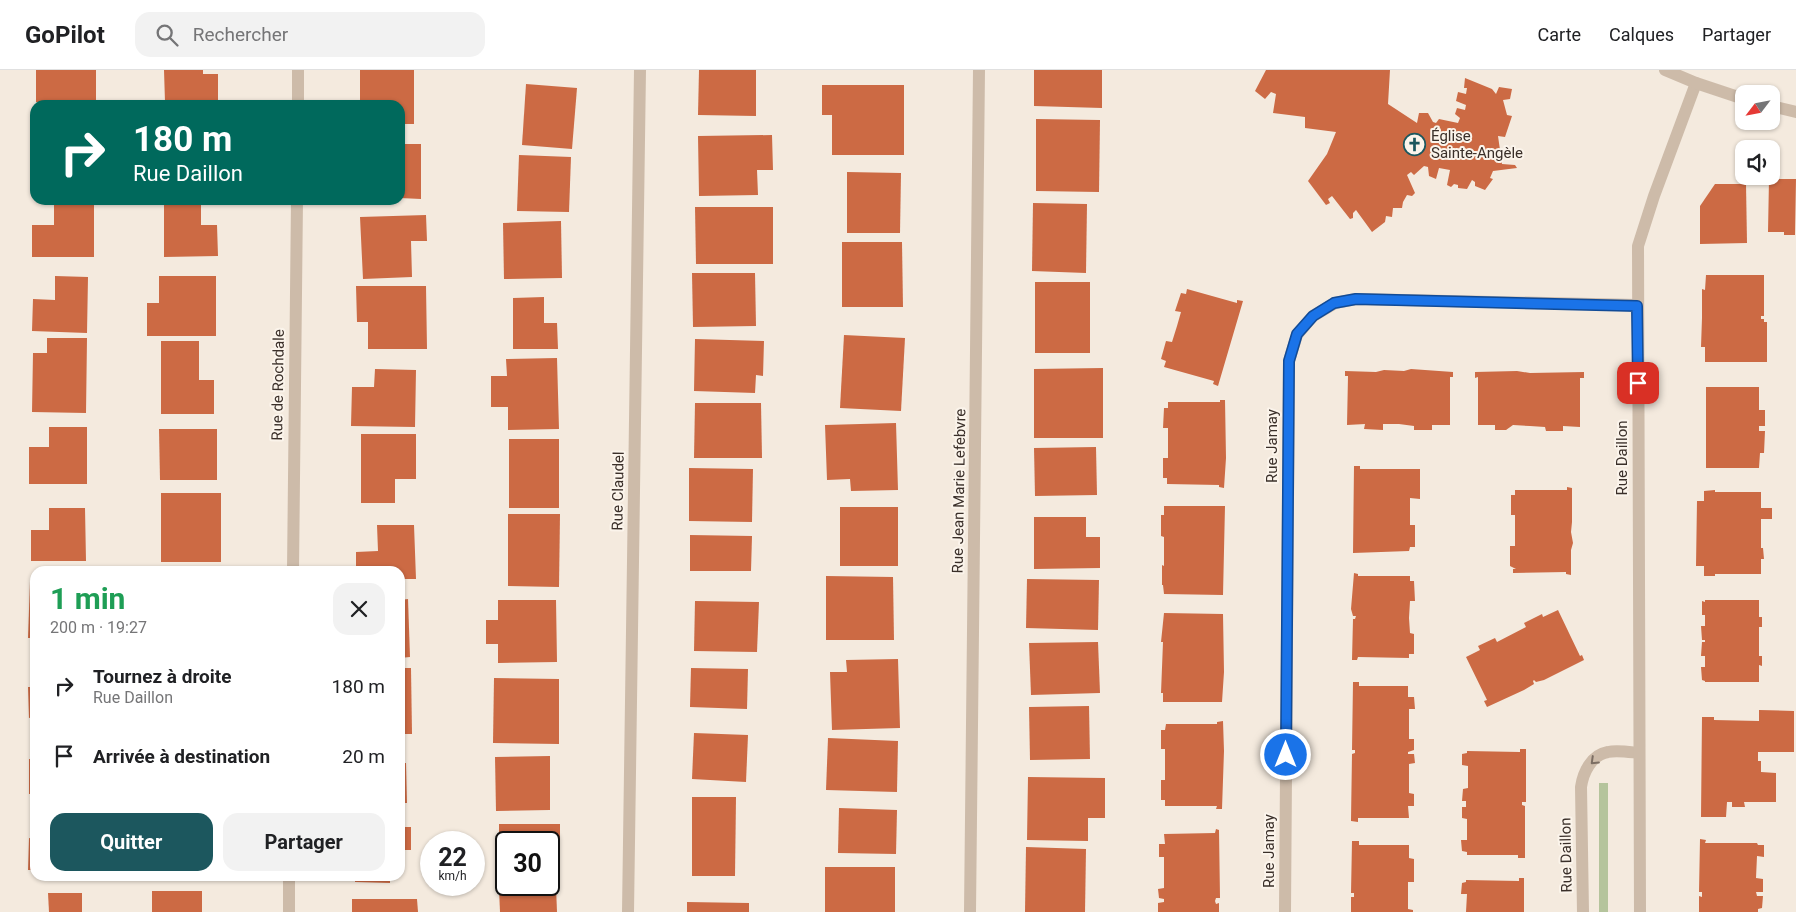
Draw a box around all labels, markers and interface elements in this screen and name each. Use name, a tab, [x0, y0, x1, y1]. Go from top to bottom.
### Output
search box	[135, 12, 485, 57]
text: GoPilot	[25, 21, 105, 49]
icon: search	[153, 21, 181, 49]
text: Rechercher	[193, 23, 288, 46]
text: Carte	[1538, 24, 1581, 45]
text: Calques	[1609, 24, 1674, 45]
text: Partager	[1702, 24, 1771, 45]
north arrow	[1735, 85, 1780, 130]
map controls	[1735, 85, 1780, 185]
text: 180 m	[133, 119, 232, 160]
icon: right	[50, 120, 115, 185]
place label: Église Sainte-Angèle	[1431, 127, 1523, 162]
church icon: Église Sainte-Angèle	[1403, 133, 1427, 157]
button: sound	[1735, 140, 1780, 185]
text: Rue Daillon	[133, 161, 243, 186]
street label: Rue de Rochdale	[268, 329, 288, 441]
pin	[1617, 362, 1659, 404]
icon: arrive	[1624, 369, 1652, 397]
street label: Rue Jean Marie Lefebvre	[949, 408, 969, 574]
street label: Rue Jamay	[1263, 409, 1281, 483]
street label: Rue Daillon	[1613, 421, 1631, 495]
street label: Rue Claudel	[608, 451, 628, 531]
text: 1 min	[50, 581, 125, 616]
button: close	[333, 583, 385, 635]
text: 200 m · 19:27	[50, 618, 147, 637]
text: Tournez à droite	[93, 665, 232, 688]
icon: right	[50, 672, 78, 700]
text: 180 m	[332, 675, 385, 698]
text: Rue Daillon	[93, 688, 173, 707]
position arrow	[1259, 728, 1311, 780]
icon: arrive	[50, 742, 78, 770]
text: Arrivée à destination	[93, 745, 270, 768]
text: 20 m	[342, 745, 385, 768]
one-way arrow	[1591, 755, 1600, 764]
button: Quitter	[50, 813, 213, 871]
button: Partager	[223, 813, 385, 871]
street label: Rue Jamay	[1260, 814, 1278, 888]
street label: Rue Daillon	[1556, 817, 1576, 893]
speed limit sign: 30	[495, 831, 560, 896]
text: 22	[438, 843, 467, 872]
text: km/h	[438, 869, 467, 883]

